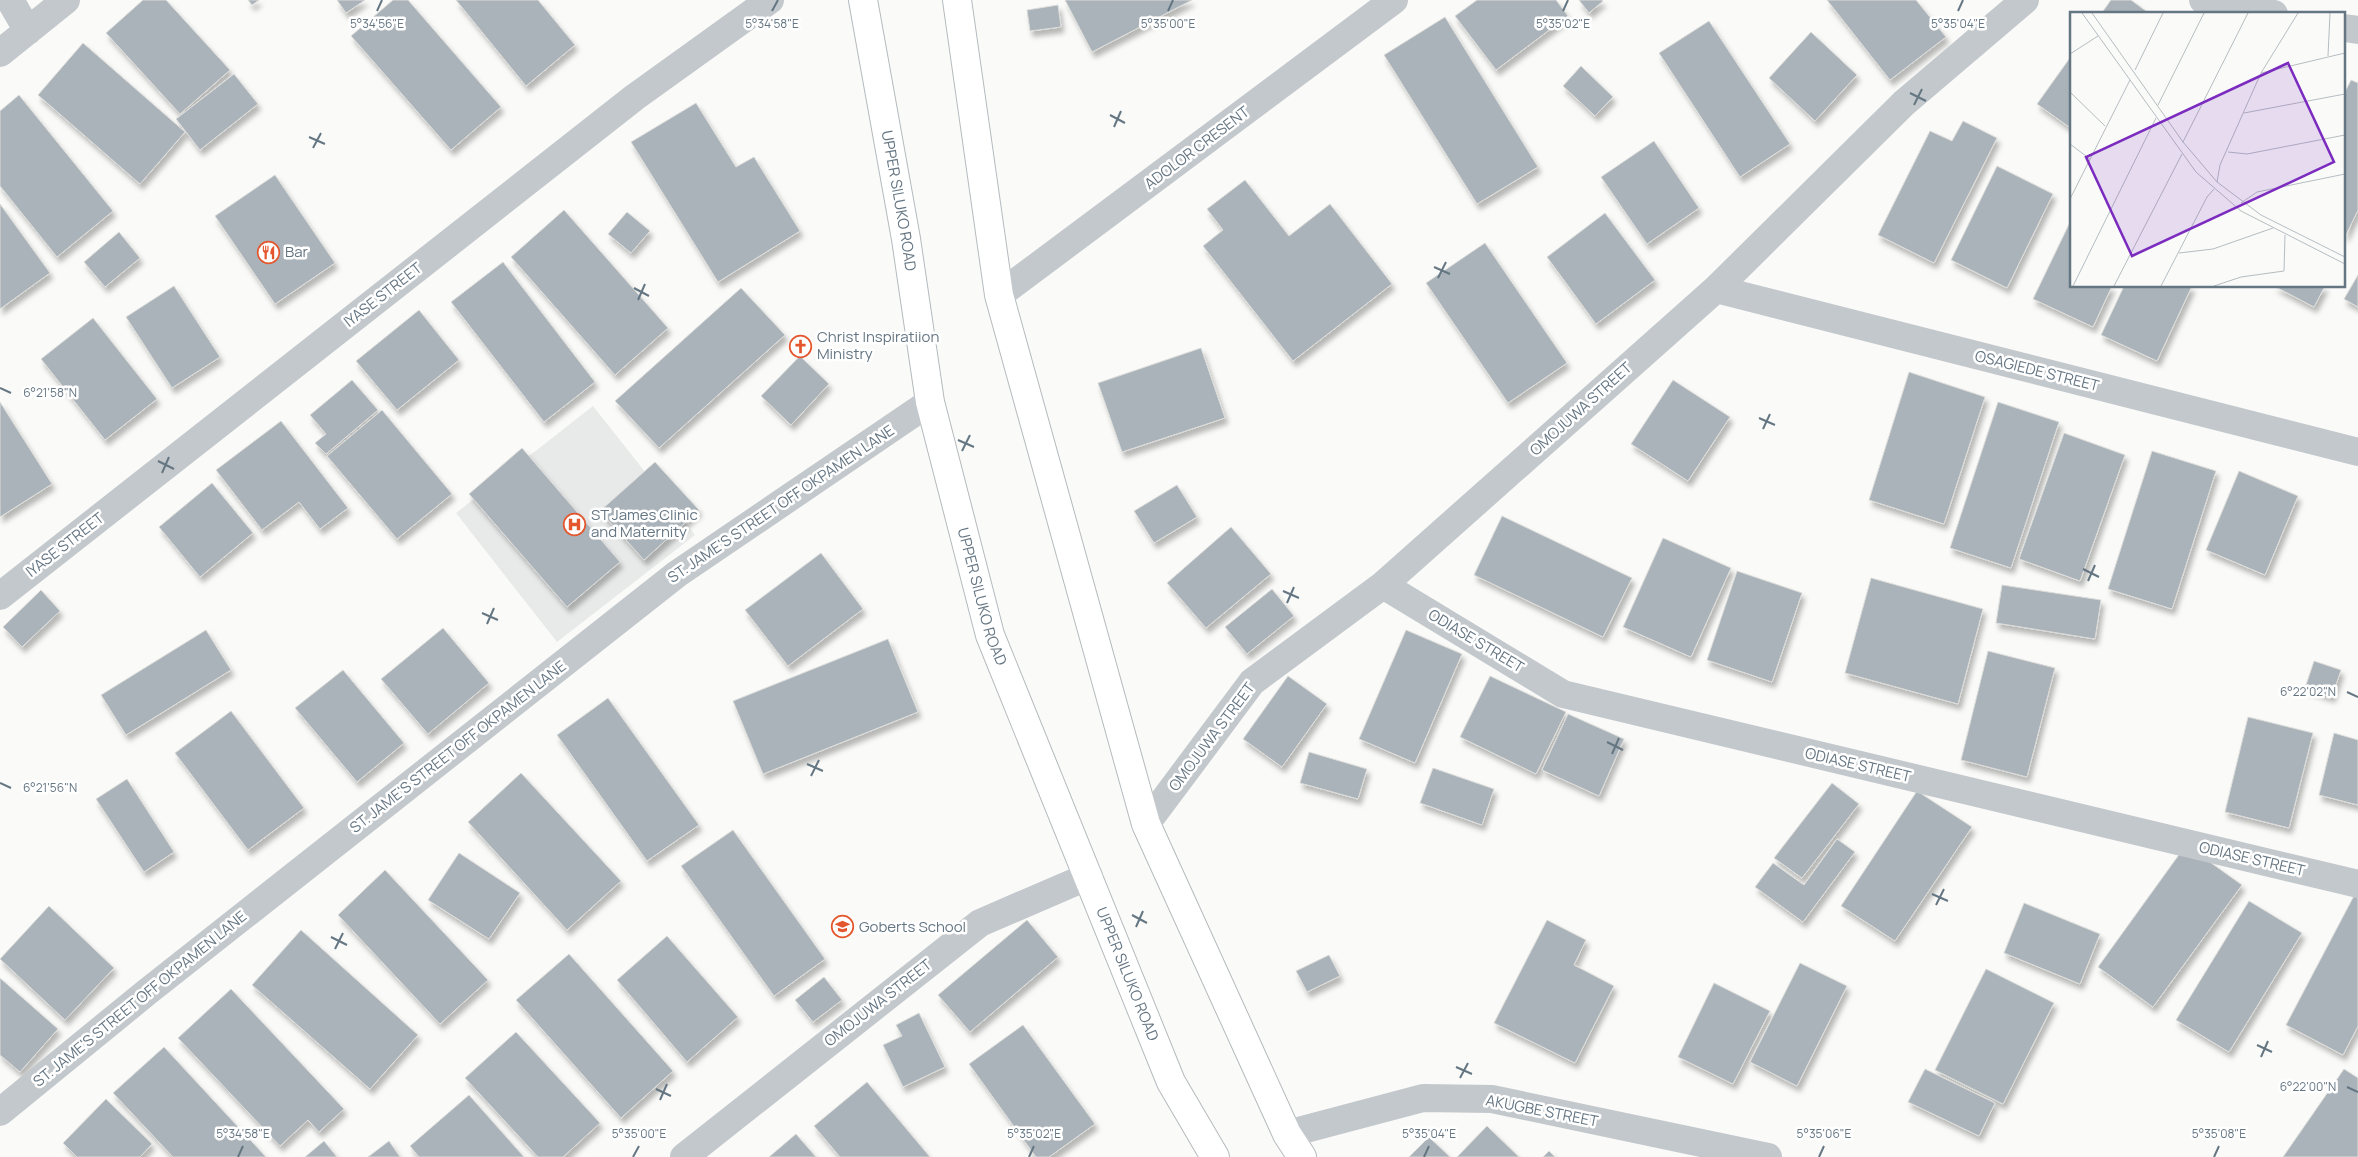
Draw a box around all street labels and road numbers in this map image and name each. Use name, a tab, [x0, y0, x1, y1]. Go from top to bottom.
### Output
street label: ADOLOR CRESENT	[1140, 101, 1254, 194]
street label: UPPER SILUKO ROAD	[877, 129, 922, 273]
street label: IYASE STREET	[339, 257, 426, 332]
street label: OSAGIEDE STREET	[1973, 345, 2101, 396]
street label: OMOJUWA STREET	[1525, 357, 1636, 460]
street label: ST. JAME'S STREET OFF OKPAMEN LANE	[663, 420, 898, 588]
street label: IYASE STREET	[21, 507, 108, 582]
street label: UPPER SILUKO ROAD	[953, 525, 1012, 668]
street label: ODIASE STREET	[1425, 604, 1528, 677]
street label: ST. JAME'S STREET OFF OKPAMEN LANE	[345, 655, 570, 838]
street label: OMOJUWA STREET	[1164, 678, 1259, 795]
street label: ODIASE STREET	[1803, 742, 1913, 787]
street label: ODIASE STREET	[2197, 836, 2307, 881]
street label: UPPER SILUKO ROAD	[1091, 904, 1164, 1044]
street label: ST. JAME'S STREET OFF OKPAMEN LANE	[28, 906, 251, 1091]
street label: OMOJUWA STREET	[820, 954, 936, 1051]
street label: AKUGBE STREET	[1484, 1089, 1600, 1132]

